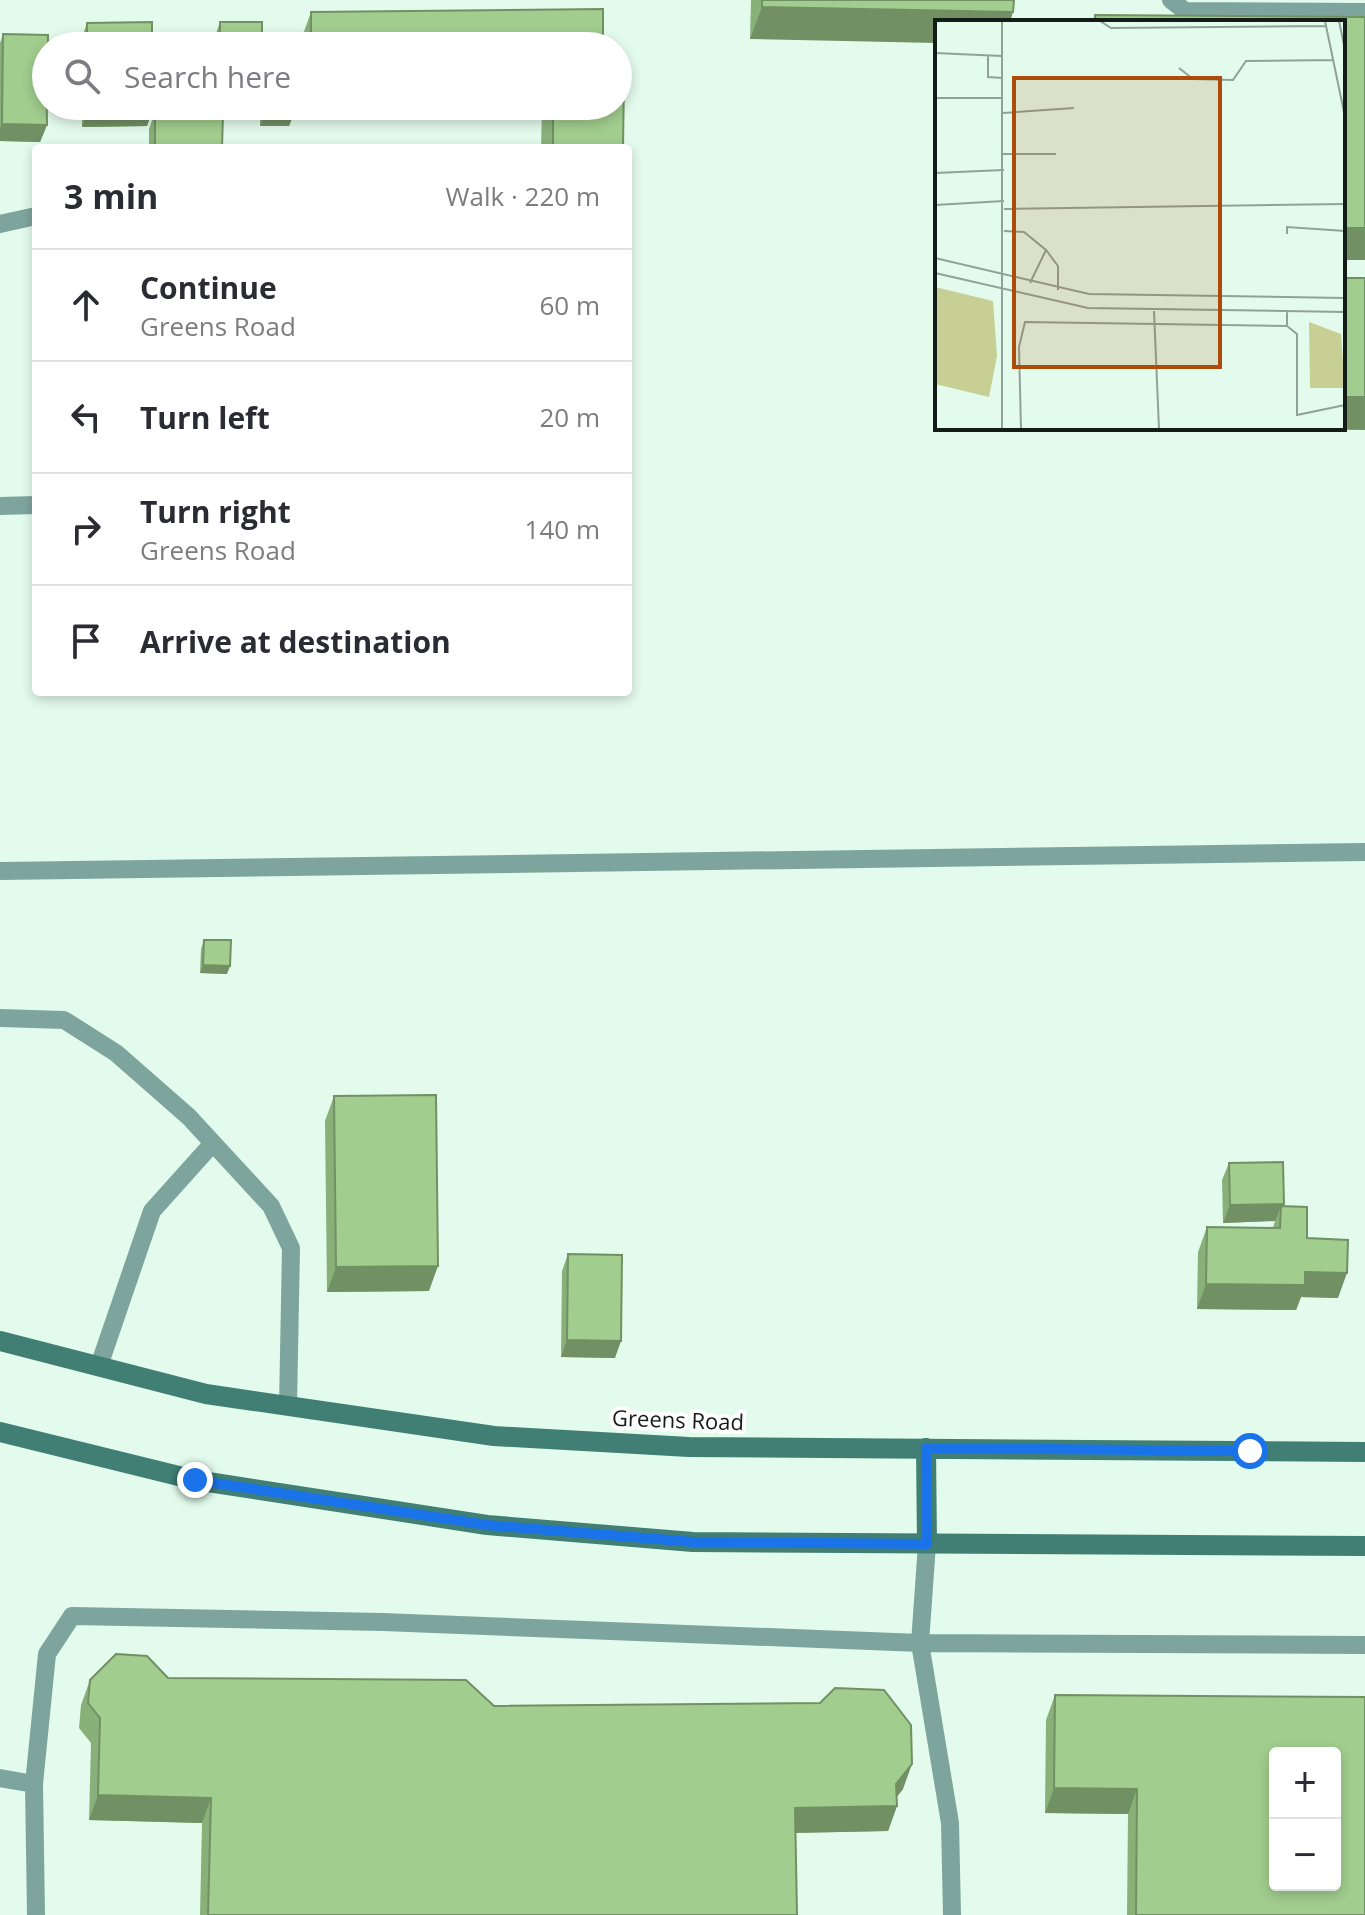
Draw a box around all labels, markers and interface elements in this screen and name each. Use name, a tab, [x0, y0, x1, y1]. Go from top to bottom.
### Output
inset map	[935, 20, 1345, 430]
search box	[32, 32, 632, 120]
icon: search	[60, 54, 104, 98]
text: Search here	[124, 56, 291, 97]
text: 3 min	[64, 173, 158, 219]
text: Walk · 220 m	[446, 178, 600, 214]
text: Continue	[140, 267, 277, 308]
icon: ahead	[64, 283, 108, 327]
text: 60 m	[539, 287, 600, 323]
text: Greens Road	[140, 308, 296, 344]
icon: left	[64, 395, 108, 439]
text: Turn left	[140, 397, 270, 438]
text: 20 m	[539, 399, 600, 435]
text: Turn right	[140, 491, 291, 532]
icon: right	[64, 507, 108, 551]
text: 140 m	[525, 511, 600, 547]
text: Greens Road	[140, 532, 296, 568]
icon: arrive	[64, 619, 108, 663]
text: Arrive at destination	[140, 621, 451, 662]
street label: Greens Road	[612, 1402, 744, 1436]
route start	[1232, 1433, 1268, 1469]
route end	[177, 1462, 213, 1498]
map controls	[1269, 1747, 1341, 1891]
button: +	[1269, 1747, 1341, 1819]
button: −	[1269, 1819, 1341, 1891]

